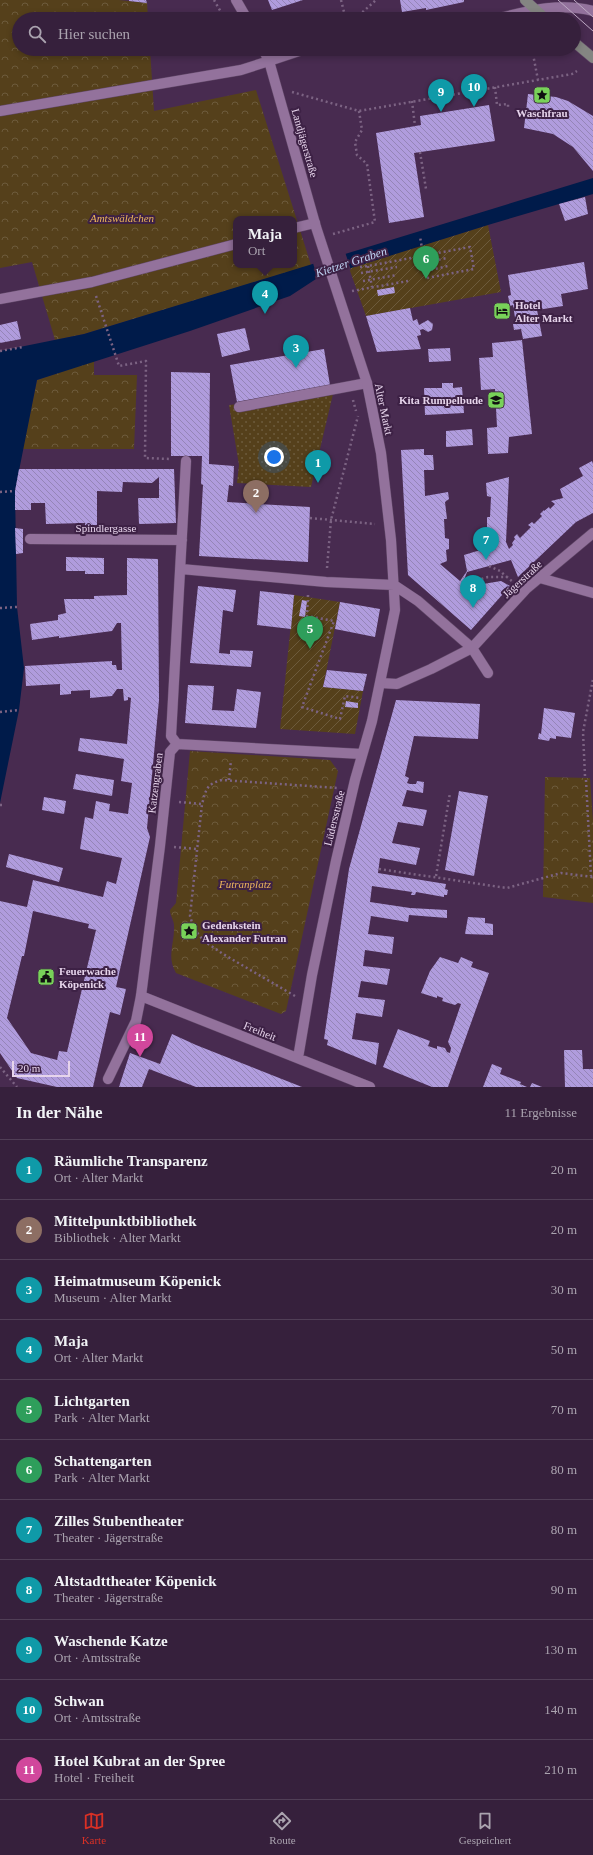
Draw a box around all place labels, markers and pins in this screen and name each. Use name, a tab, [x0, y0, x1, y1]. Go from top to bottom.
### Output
pin: 10	[461, 74, 487, 107]
pin: 9	[428, 79, 454, 112]
place icon: Waschfrau	[532, 85, 552, 105]
place label: Waschfrau	[516, 107, 568, 119]
pin: 6	[413, 246, 439, 279]
pin: 4	[252, 281, 278, 314]
place label: Hotel Alter Markt	[515, 299, 573, 324]
hotel icon: Hotel Alter Markt	[492, 301, 512, 321]
pin: 3	[283, 335, 309, 368]
school or university icon: Kita Rumpelbude	[486, 390, 506, 410]
place label: Kita Rumpelbude	[399, 394, 483, 406]
pin: 1	[305, 450, 331, 483]
pin: 2	[243, 480, 269, 513]
pin: 7	[473, 527, 499, 560]
pin: 8	[460, 575, 486, 608]
pin: 5	[297, 616, 323, 649]
place label: Gedenkstein Alexander Futran	[202, 919, 286, 944]
place icon: Gedenkstein Alexander Futran	[179, 921, 199, 941]
place label: Feuerwache Köpenick	[59, 965, 116, 990]
public building icon: Feuerwache Köpenick	[36, 967, 56, 987]
pin: 11	[127, 1024, 153, 1057]

